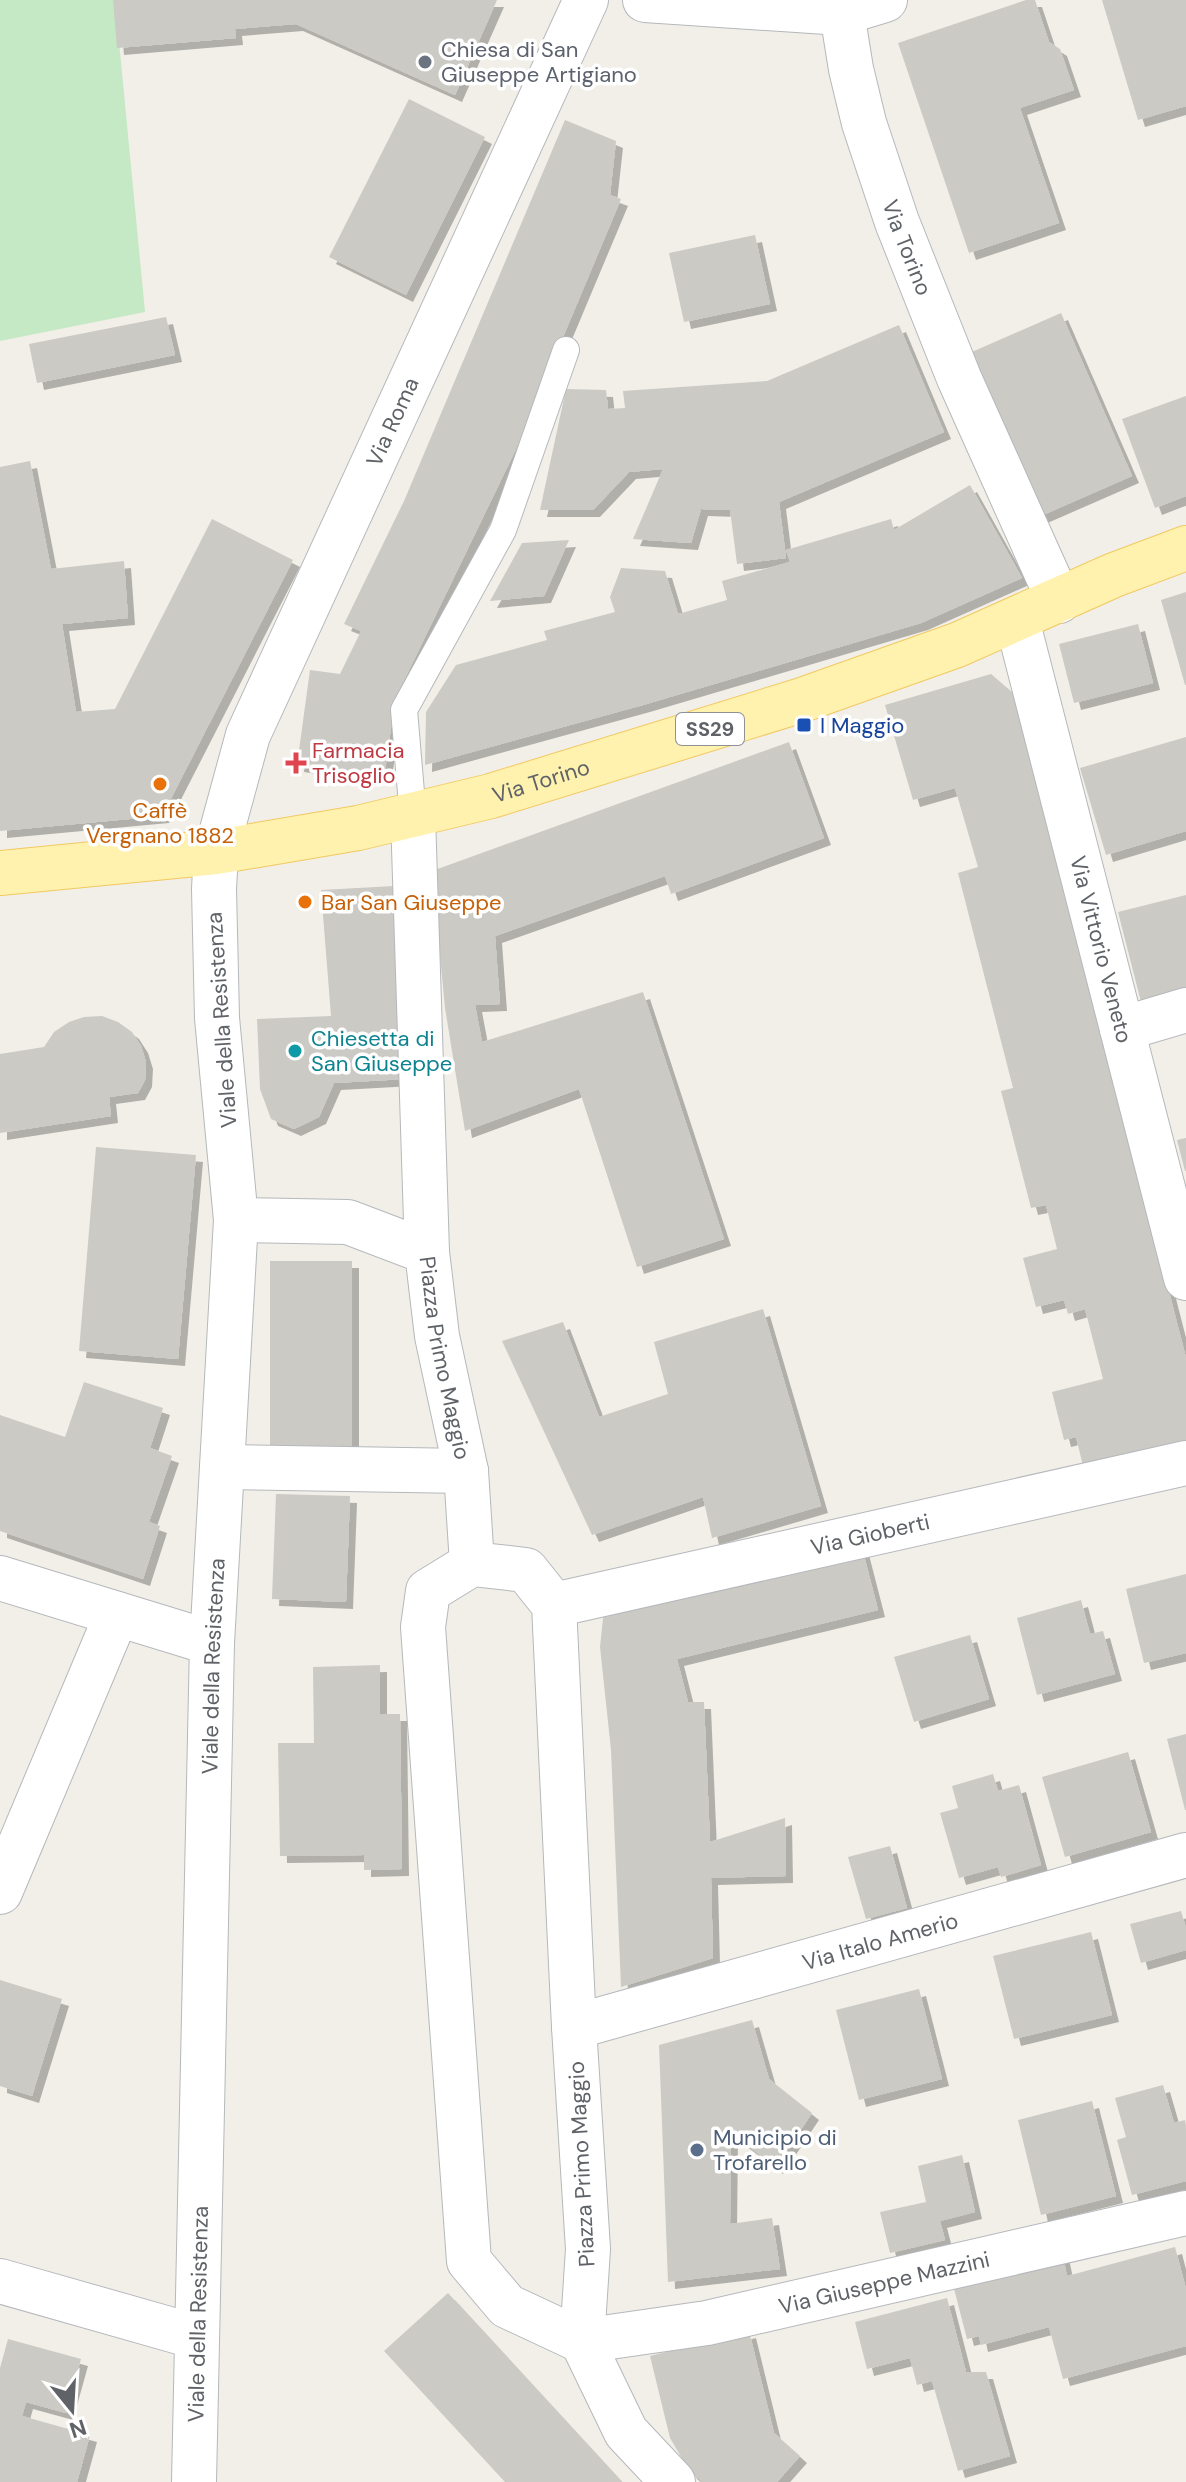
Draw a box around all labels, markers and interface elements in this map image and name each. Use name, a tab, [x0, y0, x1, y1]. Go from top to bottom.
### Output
place label: Chiesa di San Giuseppe Artigiano	[441, 35, 637, 89]
marker: Chiesa di San Giuseppe Artigiano	[416, 53, 434, 71]
street label: Via Torino	[876, 196, 939, 300]
street label: Via Roma	[360, 373, 426, 471]
place label: I Maggio	[820, 711, 904, 740]
road number: SS29	[676, 713, 744, 745]
marker: I Maggio	[795, 716, 813, 734]
place label: Farmacia Trisoglio	[312, 736, 405, 790]
street label: Via Torino	[489, 752, 593, 810]
marker: Farmacia Trisoglio	[287, 754, 305, 772]
marker: Caffè Vergnano 1882	[151, 775, 169, 793]
place label: Caffè Vergnano 1882	[86, 796, 234, 850]
street label: Via Vittorio Veneto	[1063, 853, 1139, 1046]
place label: Bar San Giuseppe	[321, 888, 502, 917]
marker: Bar San Giuseppe	[296, 893, 314, 911]
street label: Viale della Resistenza	[199, 911, 244, 1129]
place label: Chiesetta di San Giuseppe	[311, 1024, 452, 1078]
marker: Chiesetta di San Giuseppe	[286, 1042, 304, 1060]
street label: Piazza Primo Maggio	[413, 1255, 477, 1462]
street label: Via Gioberti	[808, 1507, 933, 1562]
street label: Viale della Resistenza	[195, 1557, 232, 1775]
street label: Via Italo Amerio	[799, 1906, 961, 1977]
street label: Piazza Primo Maggio	[562, 2060, 601, 2268]
place label: Municipio di Trofarello	[713, 2123, 837, 2177]
marker: Municipio di Trofarello	[688, 2141, 706, 2159]
street label: Viale della Resistenza	[181, 2206, 215, 2423]
street label: Via Giuseppe Mazzini	[776, 2245, 993, 2321]
north arrow	[32, 2370, 112, 2450]
text: N	[66, 2412, 90, 2445]

